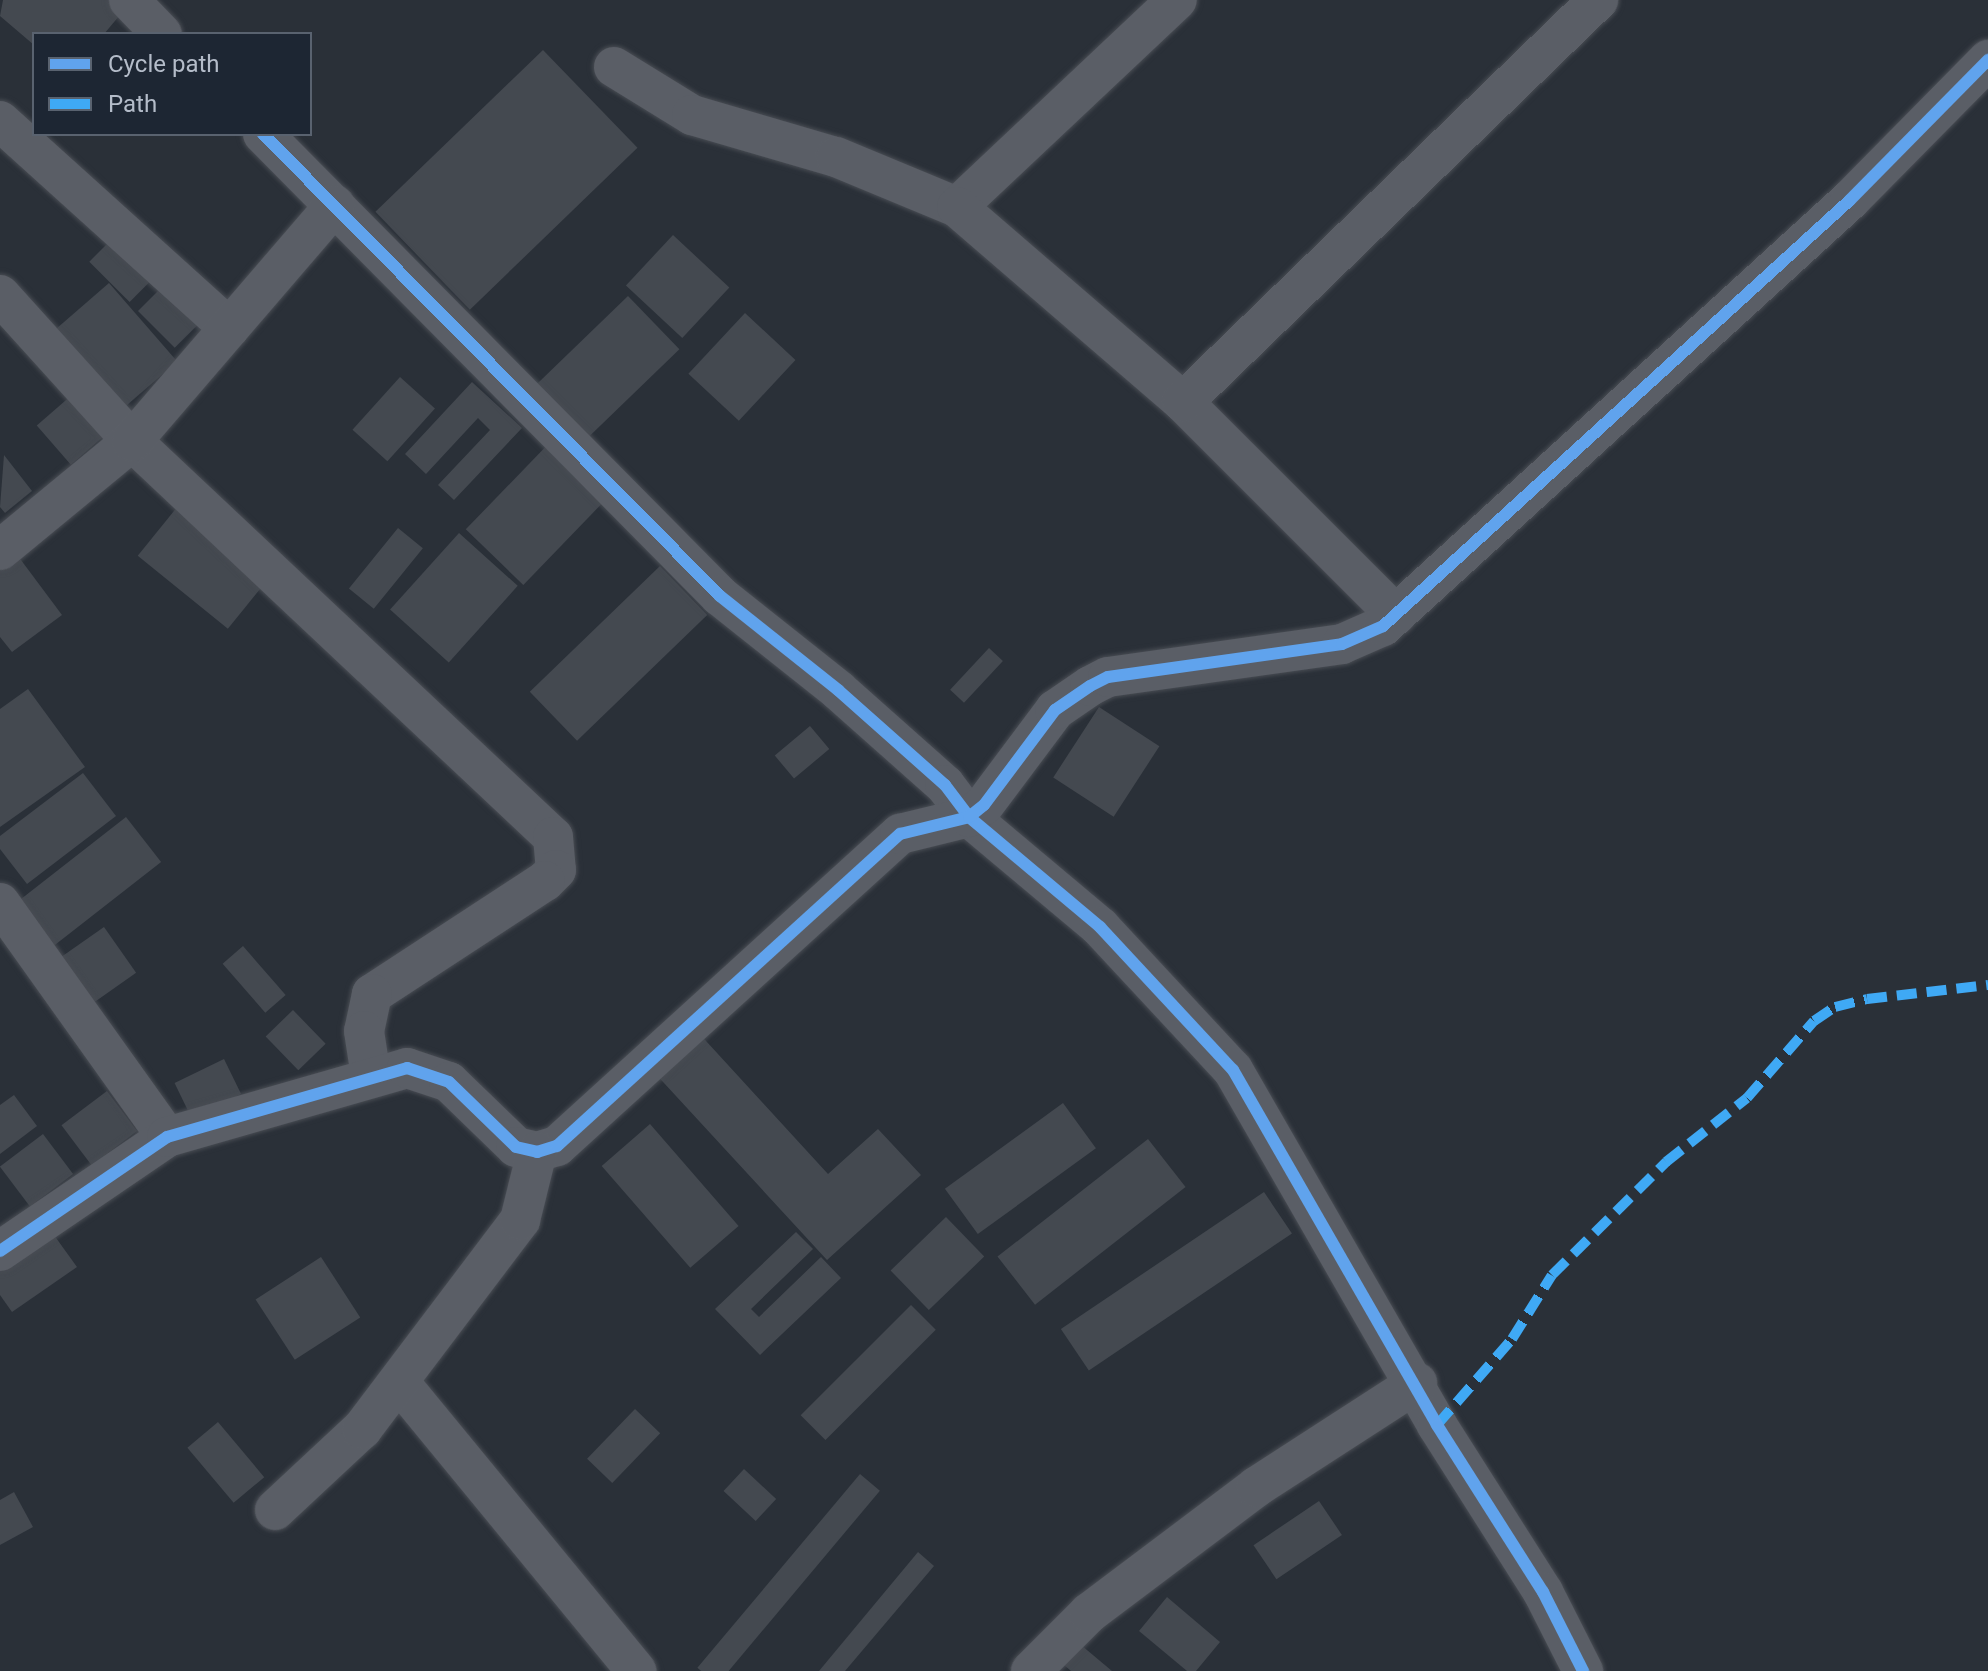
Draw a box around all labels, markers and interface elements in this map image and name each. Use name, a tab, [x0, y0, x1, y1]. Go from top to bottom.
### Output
legend	[32, 32, 312, 136]
text: Cycle path	[108, 50, 220, 78]
text: Path	[108, 90, 157, 118]

